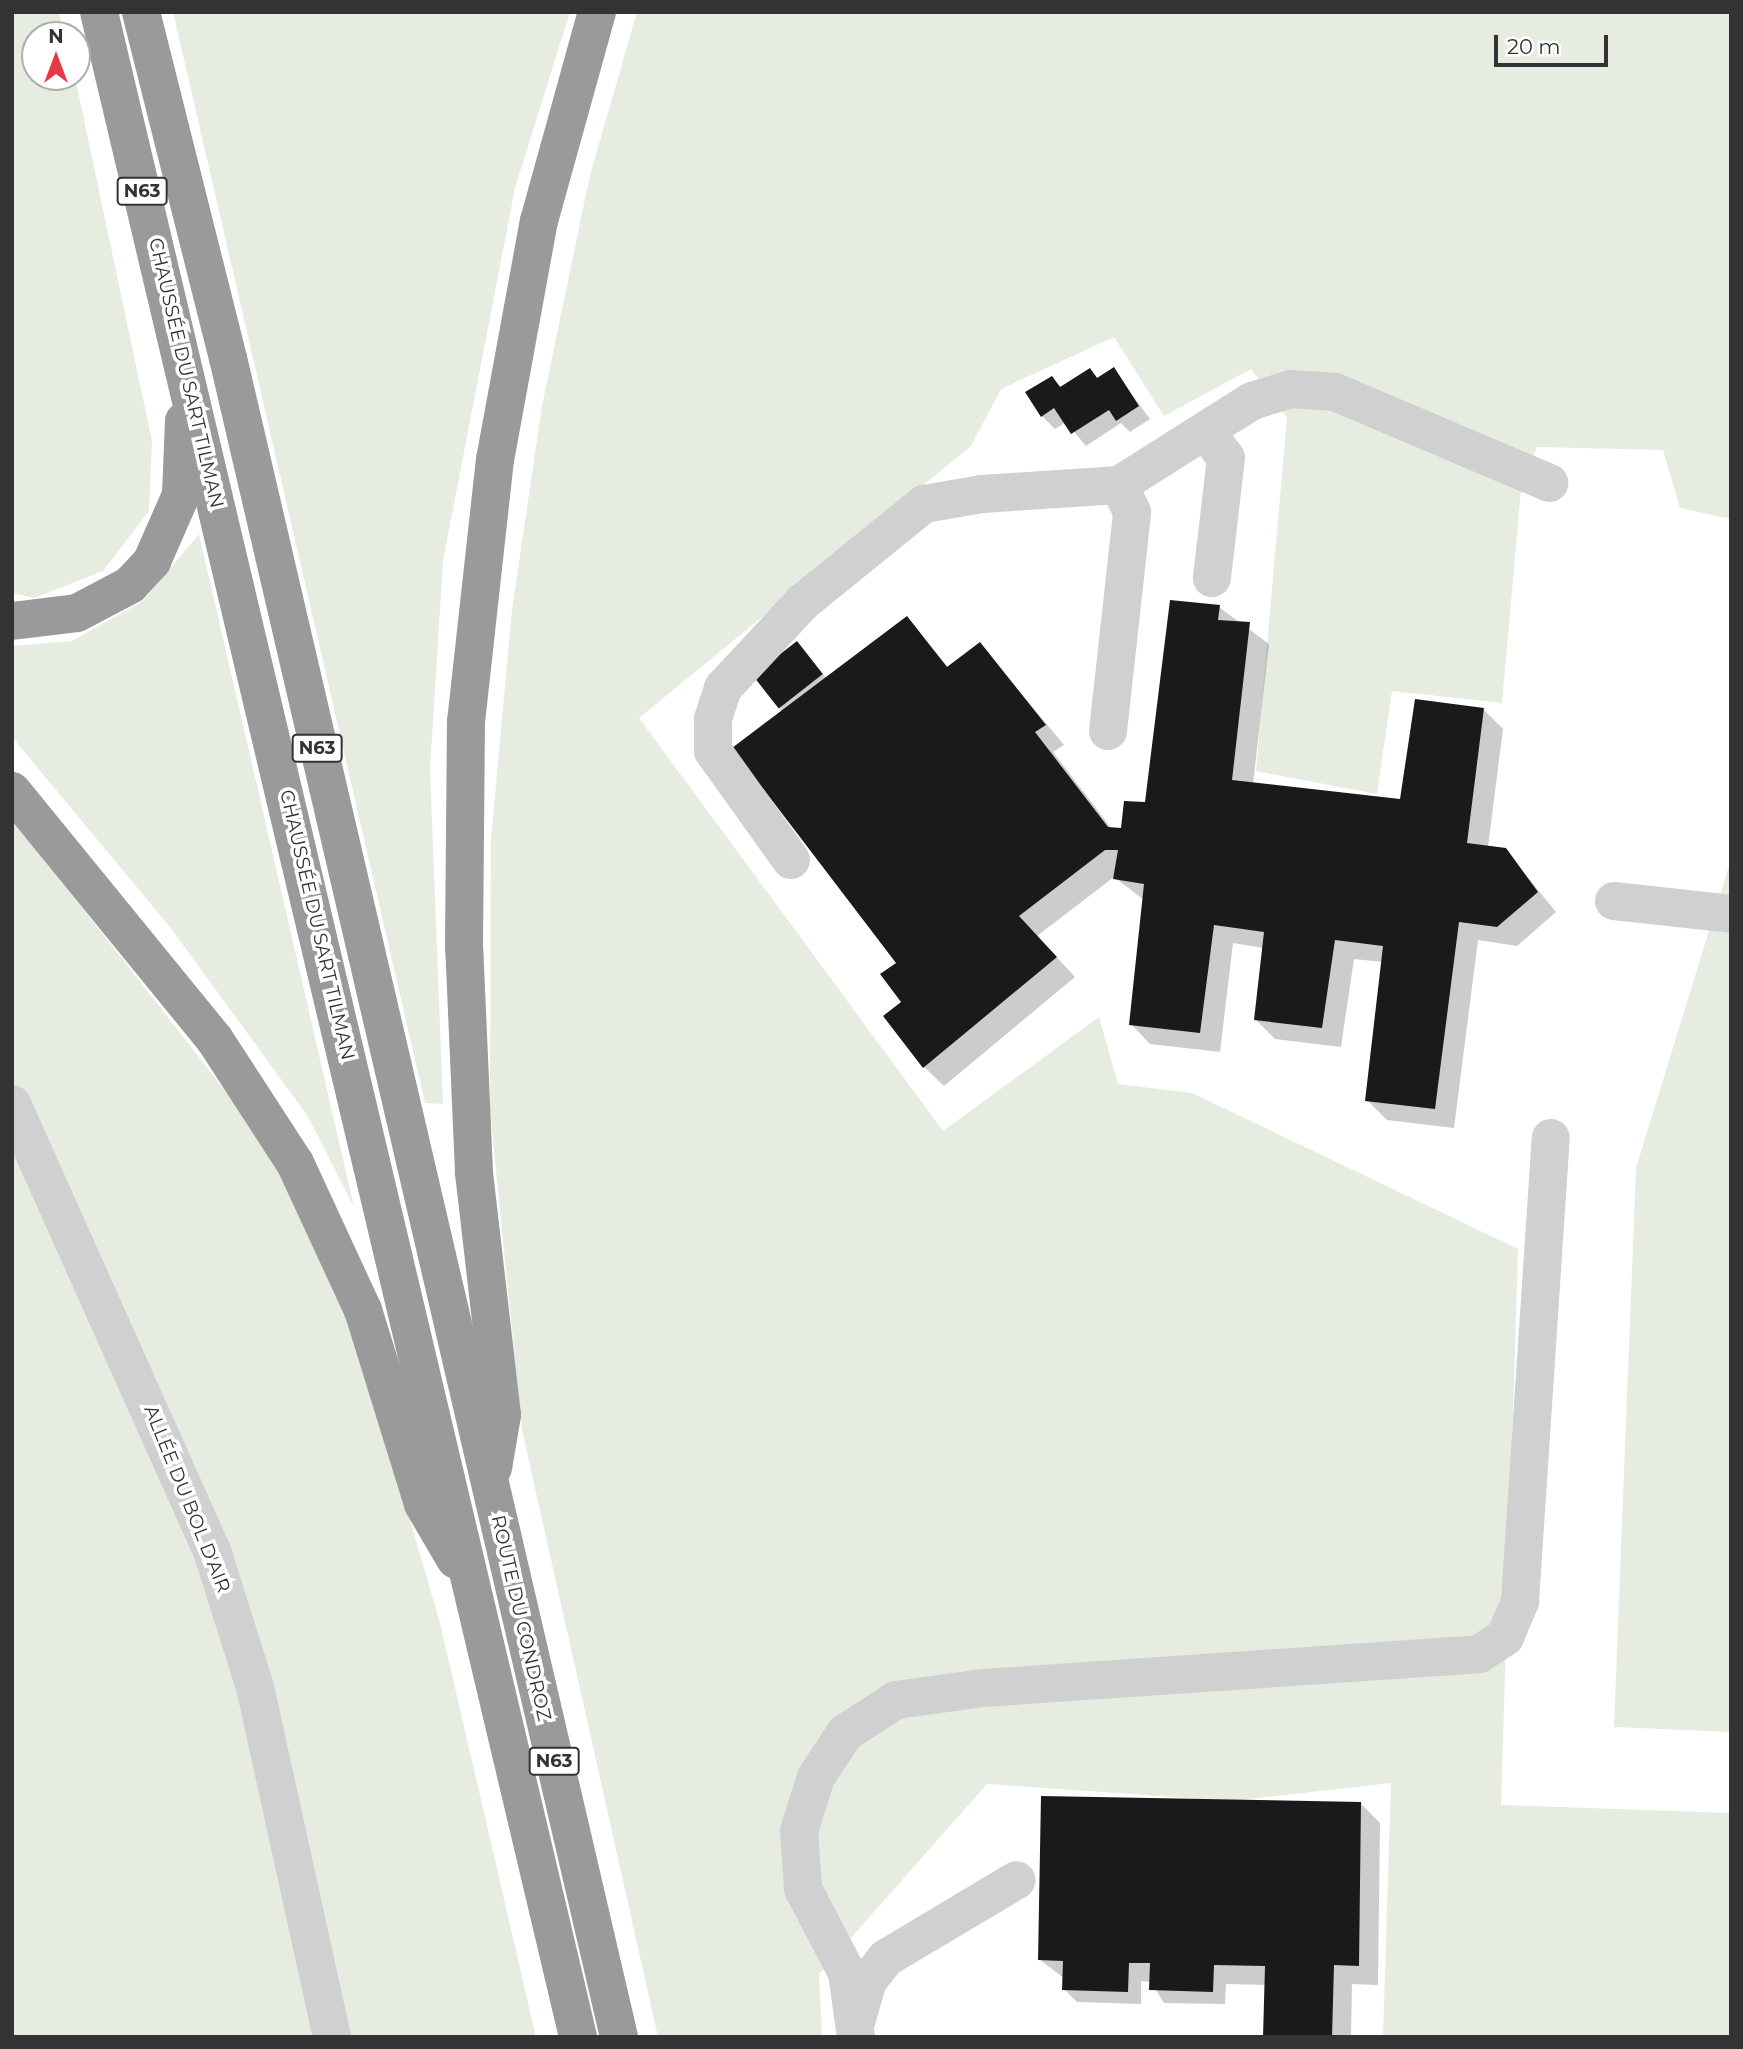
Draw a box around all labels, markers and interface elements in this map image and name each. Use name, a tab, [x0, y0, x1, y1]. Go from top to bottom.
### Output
north arrow	[21, 21, 91, 91]
scale bar	[1498, 21, 1612, 65]
text: N	[48, 25, 64, 48]
text: 20 m	[1507, 34, 1561, 59]
road number: N63	[116, 176, 168, 206]
street label: CHAUSSÉE DU SART TILMAN	[144, 236, 228, 510]
road number: N63	[291, 734, 343, 762]
street label: CHAUSSÉE DU SART TILMAN	[275, 788, 359, 1062]
street label: ALLÉE DU BOL D'AIR	[139, 1402, 235, 1596]
street label: ROUTE DU CONDROZ	[486, 1513, 556, 1723]
road number: N63	[528, 1746, 580, 1776]

